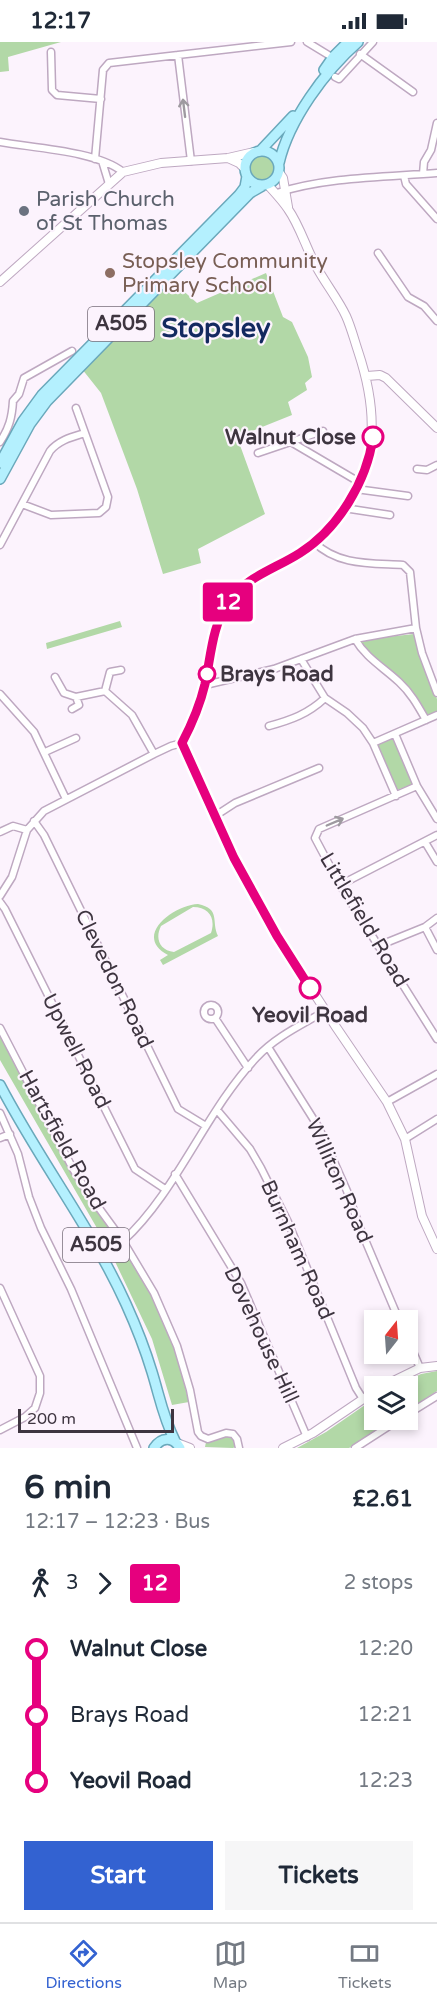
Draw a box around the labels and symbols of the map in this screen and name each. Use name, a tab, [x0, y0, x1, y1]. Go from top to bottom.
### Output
one-way arrow	[178, 98, 189, 118]
place label: Parish Church of St Thomas	[36, 187, 175, 236]
marker: Parish Church of St Thomas	[17, 204, 31, 218]
place label: Stopsley Community Primary School	[122, 249, 328, 298]
marker: Stopsley Community Primary School	[103, 266, 117, 280]
road number: A505	[88, 307, 154, 341]
district label: Stopsley	[162, 312, 271, 345]
place label: Walnut Close	[225, 425, 356, 450]
marker: Walnut Close	[362, 426, 384, 448]
line badge: 12	[201, 582, 255, 622]
place label: Brays Road	[220, 662, 334, 687]
marker: Brays Road	[198, 665, 216, 683]
one-way arrow	[325, 816, 343, 828]
street label: Littlefield Road	[314, 848, 414, 992]
street label: Clevedon Road	[70, 905, 158, 1053]
marker: Yeovil Road	[299, 977, 321, 999]
street label: Upwell Road	[36, 989, 116, 1113]
place label: Yeovil Road	[252, 1003, 368, 1028]
street label: Hartsfield Road	[13, 1066, 111, 1214]
street label: Williton Road	[300, 1115, 378, 1247]
street label: Burnham Road	[255, 1176, 339, 1324]
road number: A505	[63, 1228, 129, 1262]
street label: Dovehouse Hill	[218, 1263, 304, 1407]
north arrow	[364, 1310, 418, 1364]
scale bar	[18, 1406, 174, 1434]

